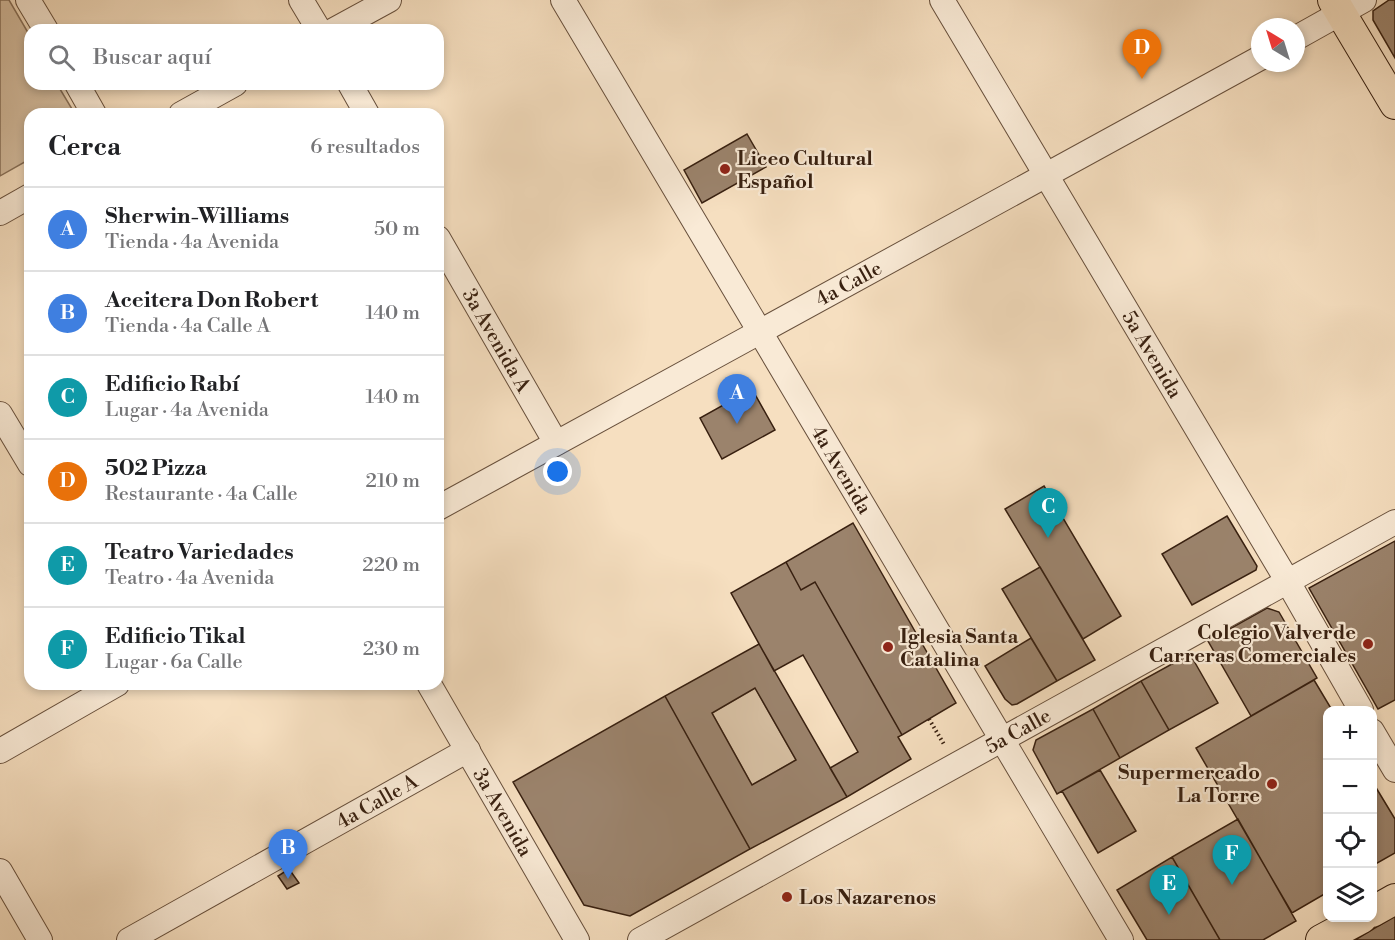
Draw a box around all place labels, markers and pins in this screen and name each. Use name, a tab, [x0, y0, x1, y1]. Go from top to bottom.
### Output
pin: D	[1122, 29, 1162, 79]
place label: Liceo Cultural Español	[737, 147, 873, 195]
marker: Liceo Cultural Español	[718, 162, 732, 176]
pin: A	[718, 374, 756, 424]
pin: C	[1028, 488, 1068, 538]
place label: Colegio Valverde Carreras Comerciales	[1149, 621, 1356, 669]
place label: Iglesia Santa Catalina	[900, 625, 1018, 673]
marker: Colegio Valverde Carreras Comerciales	[1361, 637, 1375, 651]
marker: Iglesia Santa Catalina	[881, 640, 895, 654]
place label: Supermercado La Torre	[1118, 761, 1260, 809]
marker: Supermercado La Torre	[1265, 777, 1279, 791]
pin: B	[268, 830, 308, 879]
pin: F	[1212, 836, 1252, 885]
pin: E	[1150, 866, 1188, 915]
place label: Los Nazarenos	[799, 886, 936, 911]
marker: Los Nazarenos	[780, 890, 794, 904]

